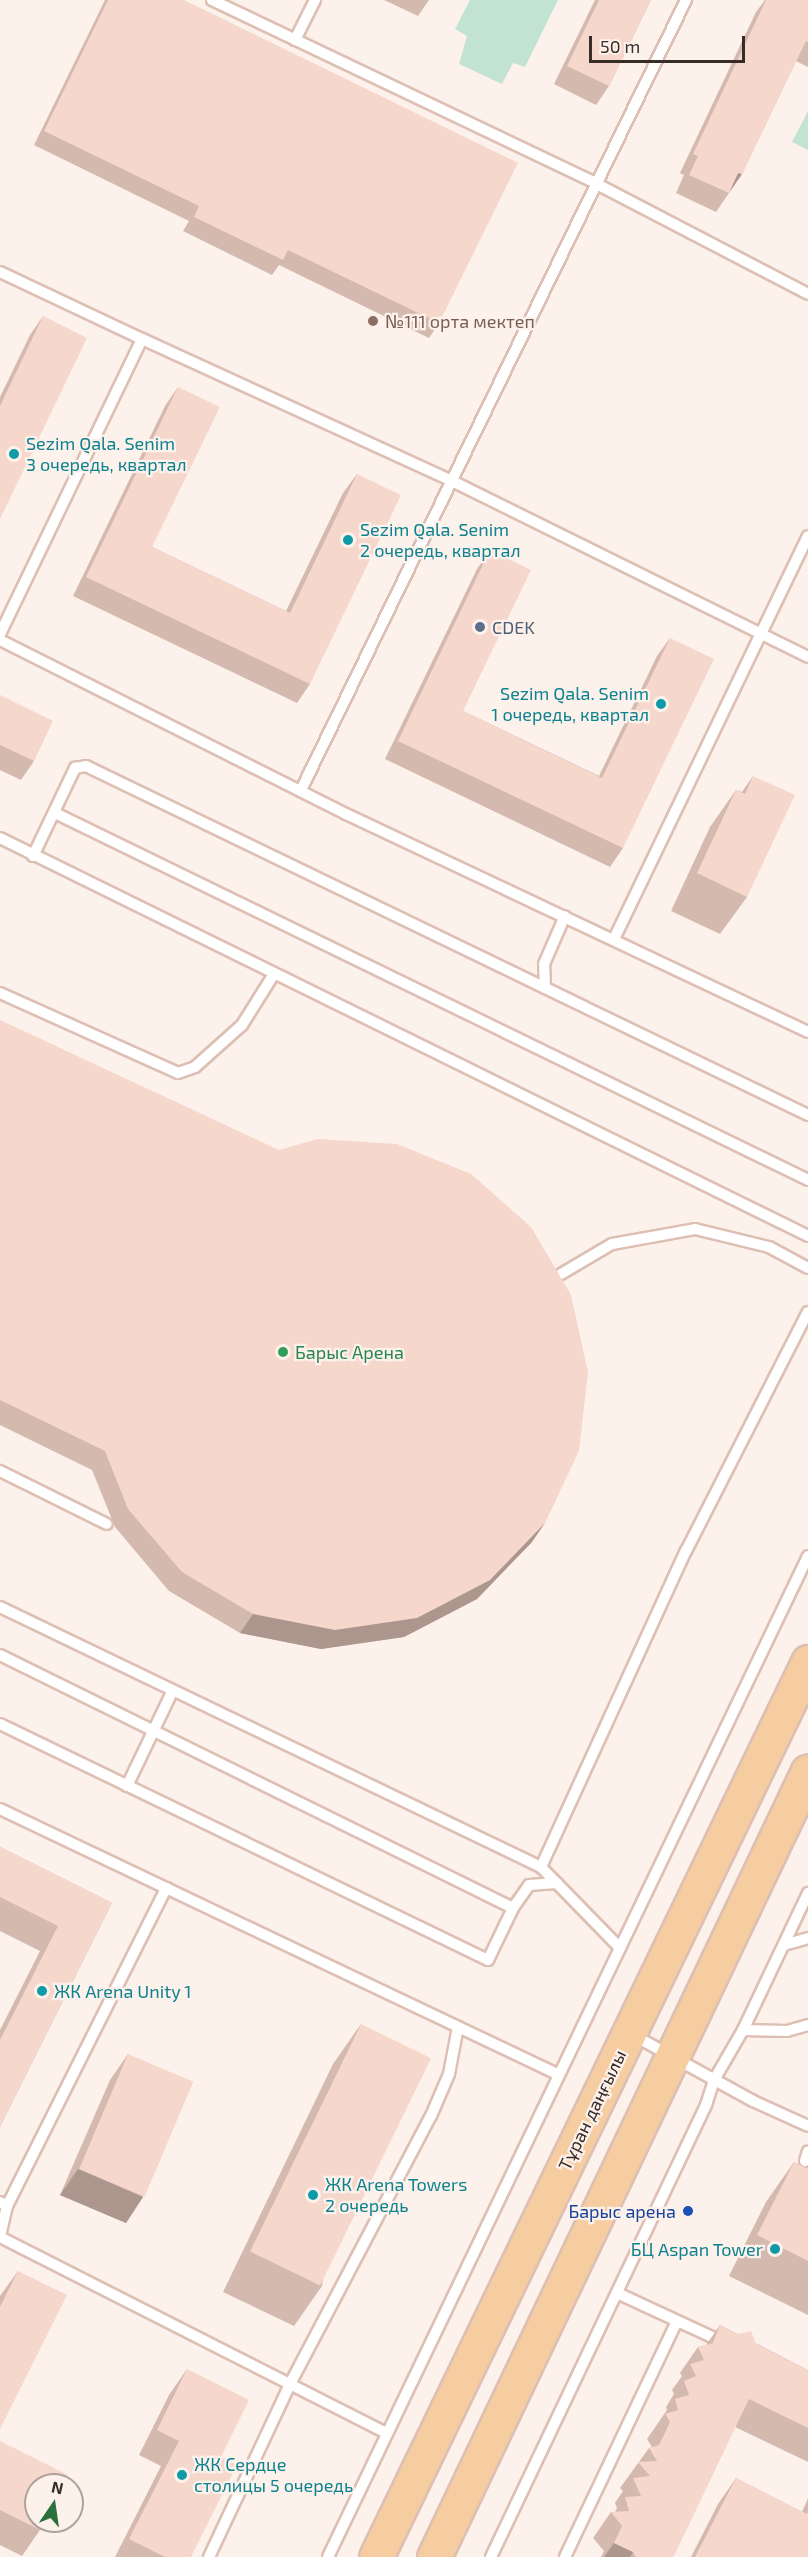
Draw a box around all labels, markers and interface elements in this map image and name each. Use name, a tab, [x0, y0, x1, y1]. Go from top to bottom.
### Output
scale bar	[592, 24, 748, 62]
text: 50 m	[600, 35, 640, 57]
place label: №111 орта мектеп	[385, 310, 535, 332]
marker: №111 орта мектеп	[366, 314, 380, 328]
place label: Sezim Qala. Senim 3 очередь, квартал	[26, 433, 187, 476]
marker: Sezim Qala. Senim 3 очередь, квартал	[7, 447, 21, 461]
place label: Sezim Qala. Senim 2 очередь, квартал	[360, 519, 521, 562]
marker: Sezim Qala. Senim 2 очередь, квартал	[341, 533, 355, 547]
place label: CDEK	[492, 616, 535, 638]
marker: CDEK	[473, 620, 487, 634]
place label: Sezim Qala. Senim 1 очередь, квартал	[491, 683, 649, 726]
marker: Sezim Qala. Senim 1 очередь, квартал	[654, 697, 668, 711]
place label: Барыс Арена	[295, 1341, 404, 1363]
marker: Барыс Арена	[276, 1345, 290, 1359]
place label: ЖК Arena Unity 1	[54, 1980, 192, 2002]
marker: ЖК Arena Unity 1	[35, 1984, 49, 1998]
street label: Тұран даңғылы	[554, 2046, 630, 2174]
place label: ЖК Arena Towers 2 очередь	[325, 2174, 468, 2216]
marker: ЖК Arena Towers 2 очередь	[306, 2188, 320, 2202]
place label: Барыс арена	[568, 2200, 676, 2222]
marker: Барыс арена	[681, 2204, 695, 2218]
place label: БЦ Aspan Tower	[630, 2238, 763, 2260]
marker: БЦ Aspan Tower	[768, 2242, 782, 2256]
place label: ЖК Сердце столицы 5 очередь	[194, 2454, 353, 2496]
marker: ЖК Сердце столицы 5 очередь	[175, 2468, 189, 2482]
north arrow	[24, 2473, 84, 2533]
text: N	[50, 2476, 65, 2497]

